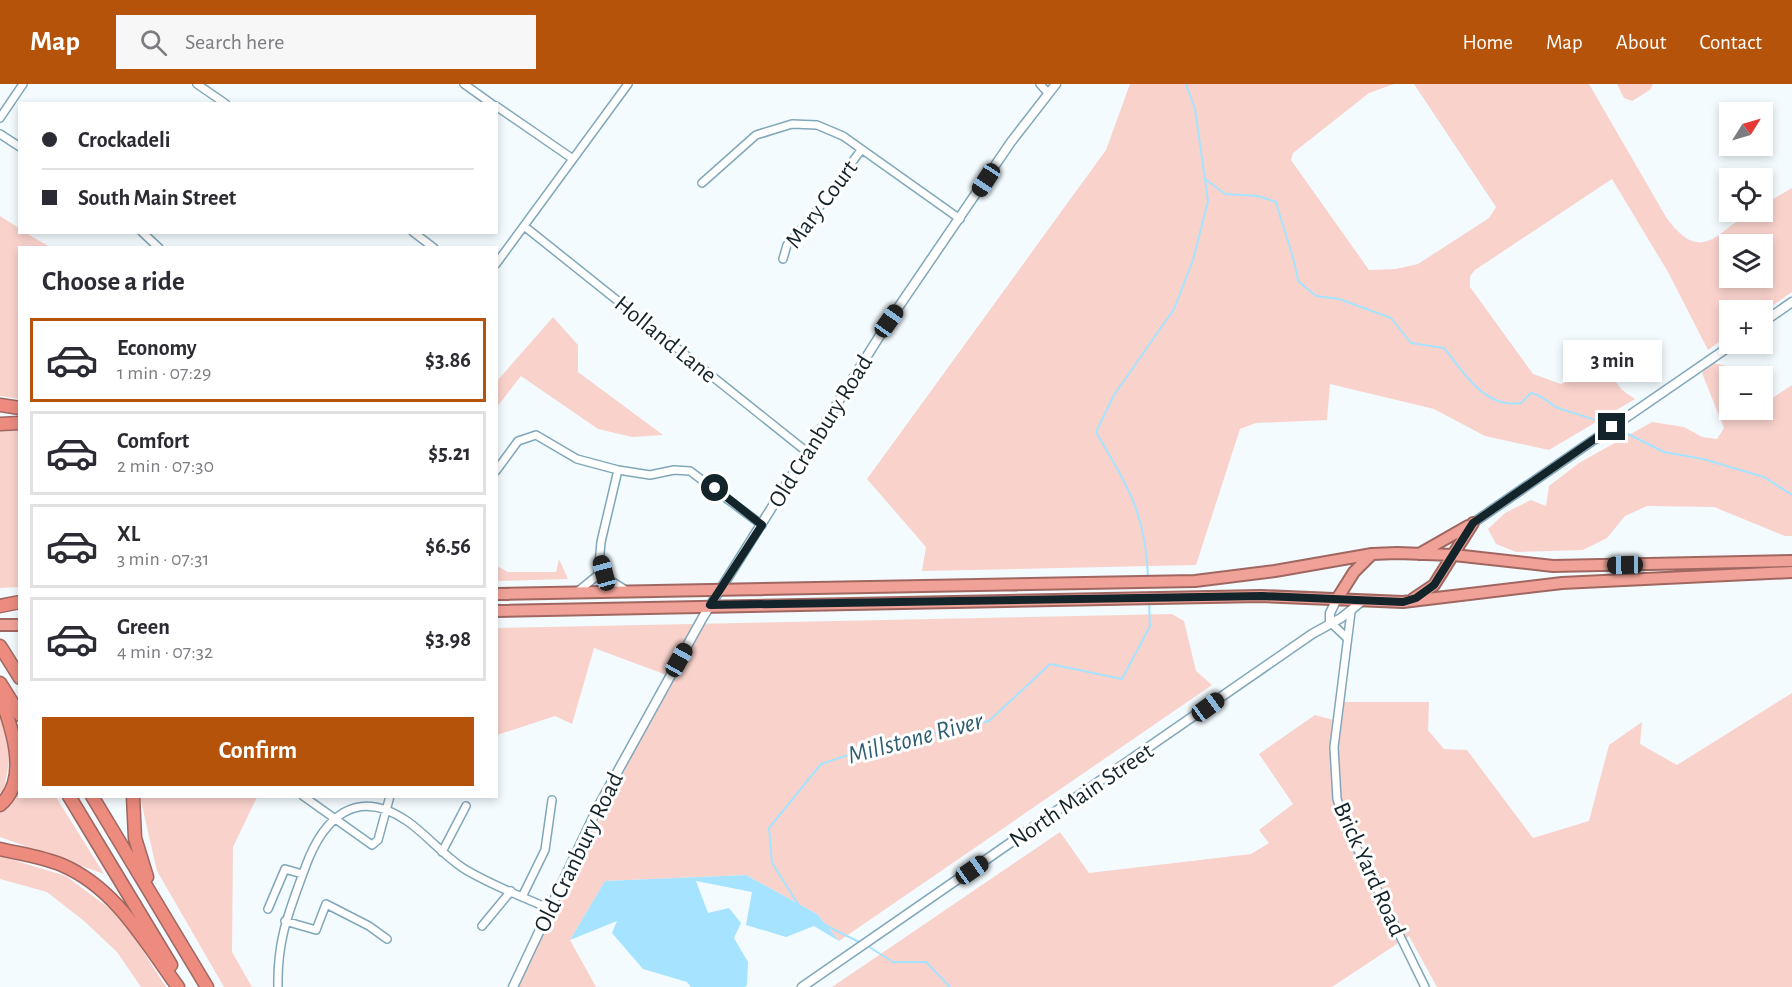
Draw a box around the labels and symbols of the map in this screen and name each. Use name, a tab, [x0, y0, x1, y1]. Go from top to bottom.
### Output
north arrow	[1719, 102, 1773, 156]
street label: Mary Court	[781, 156, 863, 253]
car	[969, 160, 1003, 200]
street label: Holland Lane	[610, 292, 721, 388]
car	[871, 301, 907, 341]
callout: 3 min	[1562, 340, 1662, 382]
street label: Old Cranbury Road	[764, 351, 877, 512]
route end	[1598, 413, 1625, 440]
route start	[701, 474, 728, 501]
car	[591, 553, 617, 593]
car	[1607, 556, 1643, 574]
car	[662, 640, 696, 680]
car	[1188, 689, 1228, 725]
water label: Millstone River	[845, 707, 987, 769]
street label: North Main Street	[1005, 739, 1158, 853]
street label: Old Cranbury Road	[530, 769, 628, 936]
street label: Brick Yard Road	[1329, 799, 1409, 940]
car	[952, 852, 992, 888]

